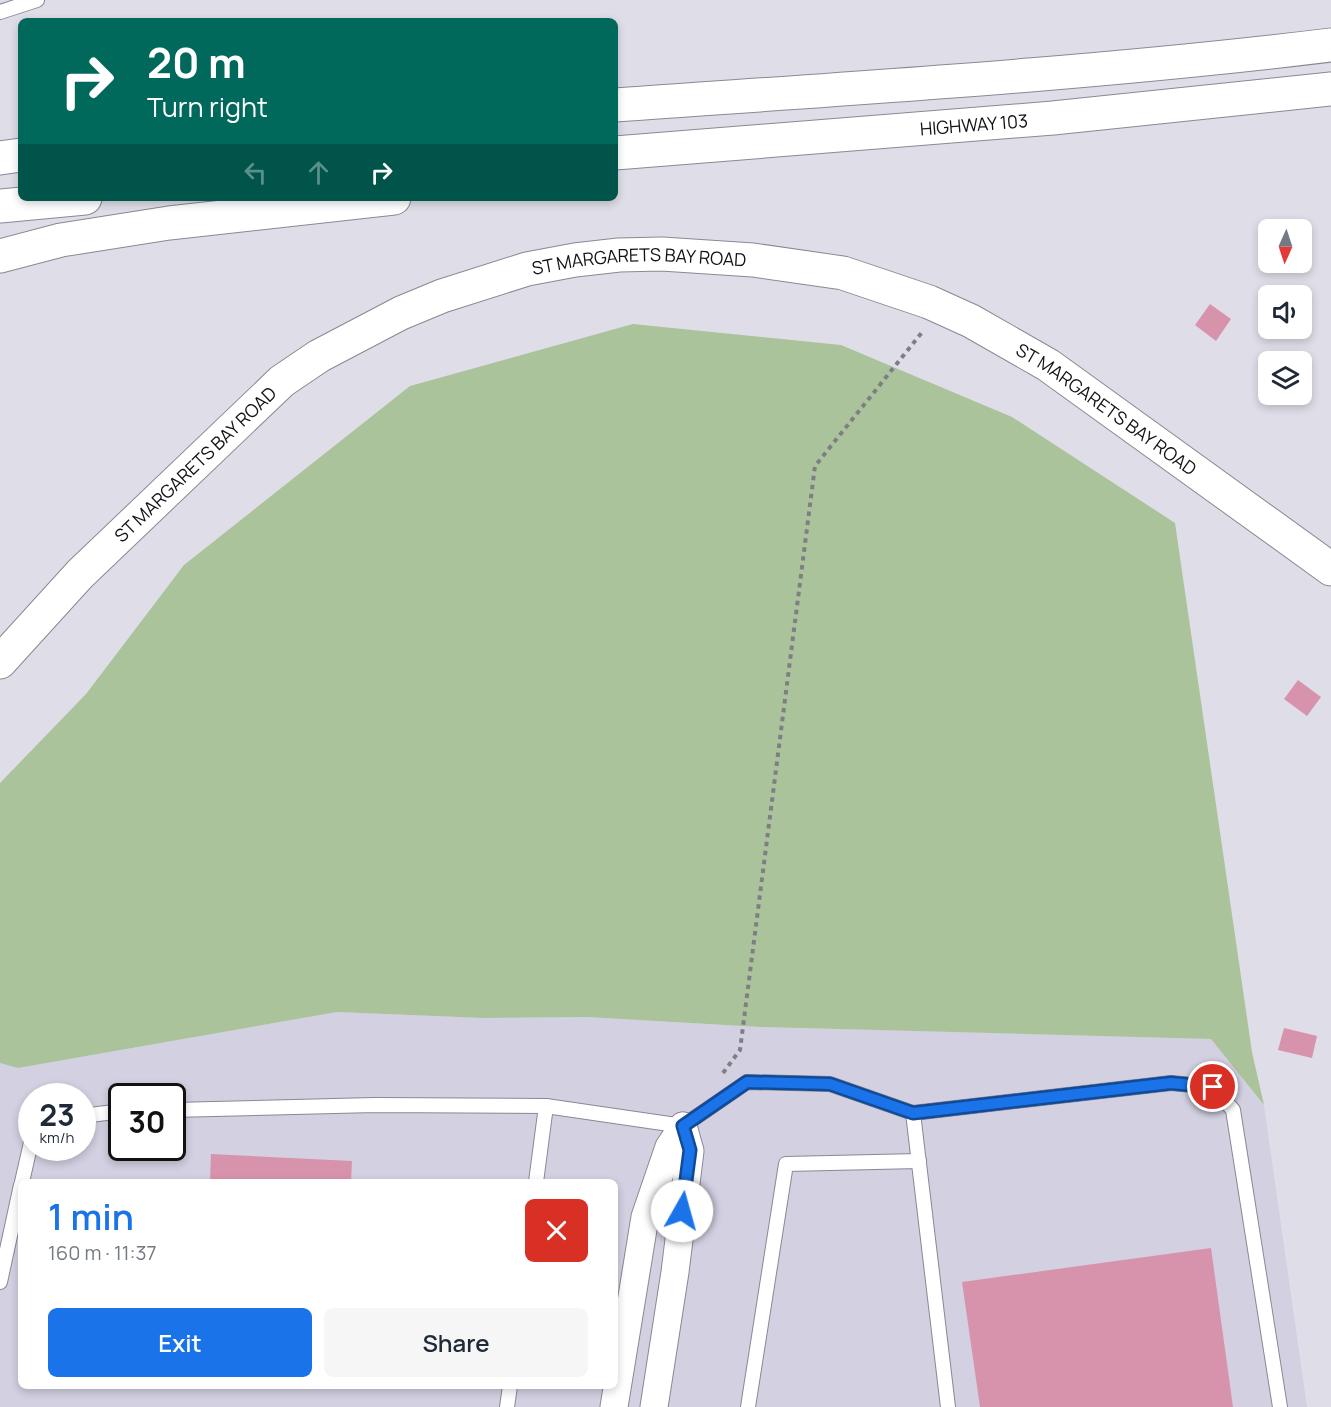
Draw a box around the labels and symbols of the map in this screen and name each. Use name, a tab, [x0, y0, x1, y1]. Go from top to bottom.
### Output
street label: HIGHWAY 103	[919, 108, 1029, 141]
north arrow	[1258, 219, 1312, 273]
street label: ST MARGARETS BAY ROAD	[530, 242, 747, 280]
street label: ST MARGARETS BAY ROAD	[1012, 337, 1202, 480]
street label: ST MARGARETS BAY ROAD	[109, 381, 281, 547]
pin	[1187, 1061, 1238, 1112]
speed limit sign: 30	[108, 1083, 186, 1161]
position arrow	[650, 1179, 714, 1243]

